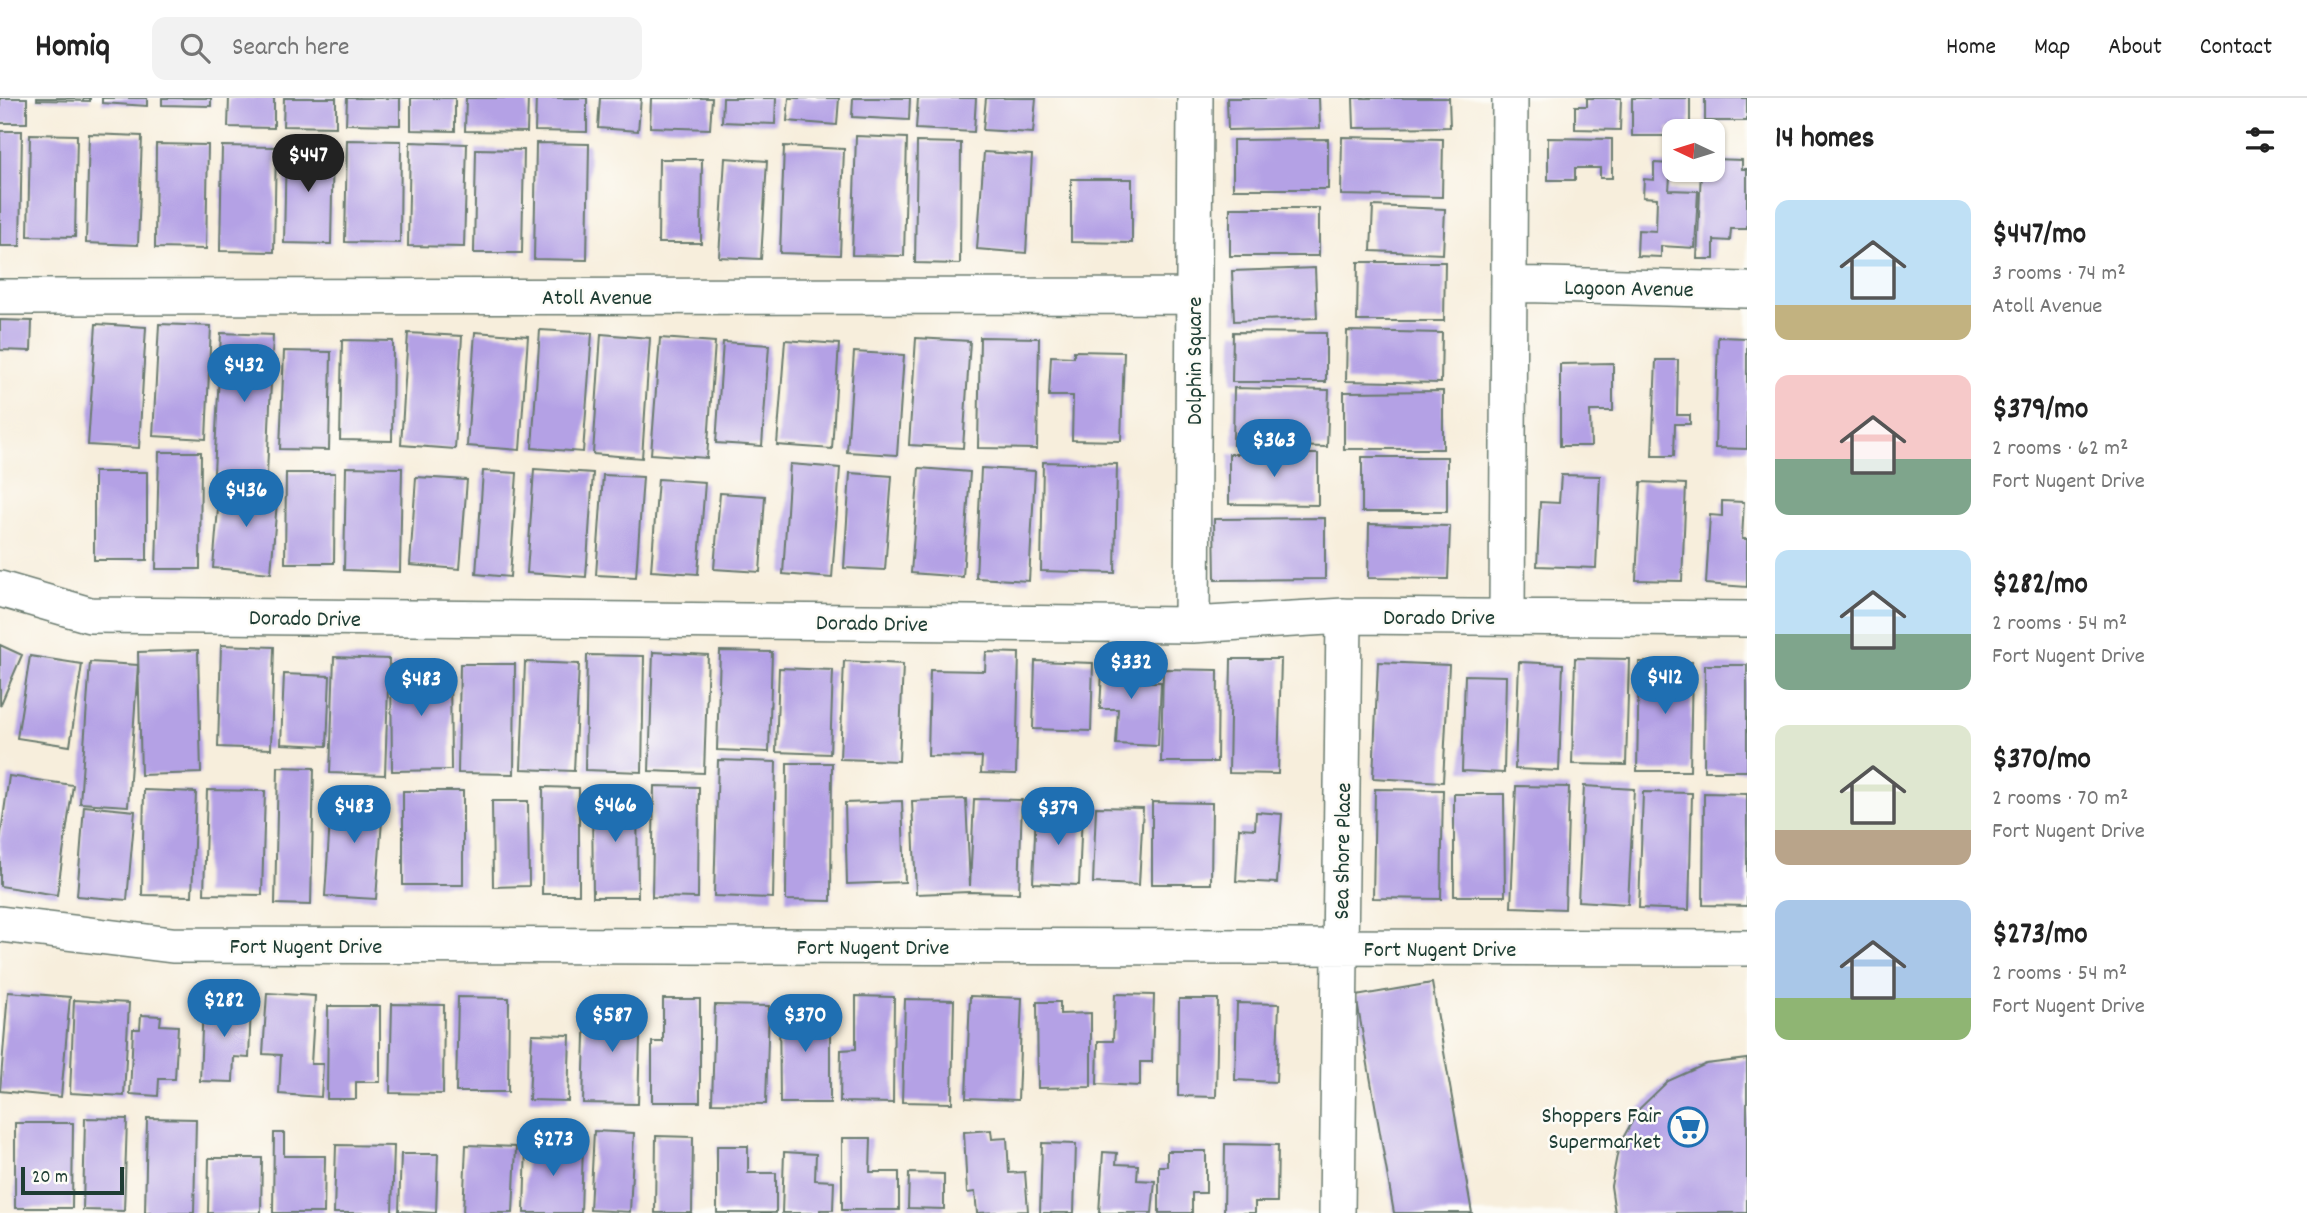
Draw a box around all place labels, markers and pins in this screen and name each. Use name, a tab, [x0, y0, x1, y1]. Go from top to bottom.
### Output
pin: $447	[267, 134, 349, 194]
pin: $432	[203, 344, 285, 404]
pin: $363	[1233, 420, 1315, 479]
pin: $436	[205, 470, 287, 529]
pin: $332	[1090, 642, 1172, 701]
pin: $412	[1624, 656, 1706, 716]
pin: $483	[380, 658, 462, 718]
pin: $466	[574, 784, 656, 844]
pin: $483	[313, 786, 395, 845]
pin: $379	[1017, 788, 1099, 847]
pin: $282	[183, 979, 265, 1039]
pin: $587	[571, 995, 653, 1054]
pin: $370	[764, 995, 846, 1054]
place label: Shoppers Fair Supermarket	[1541, 1101, 1661, 1160]
supermarket icon: Shoppers Fair Supermarket	[1667, 1106, 1709, 1148]
pin: $273	[512, 1118, 594, 1178]

